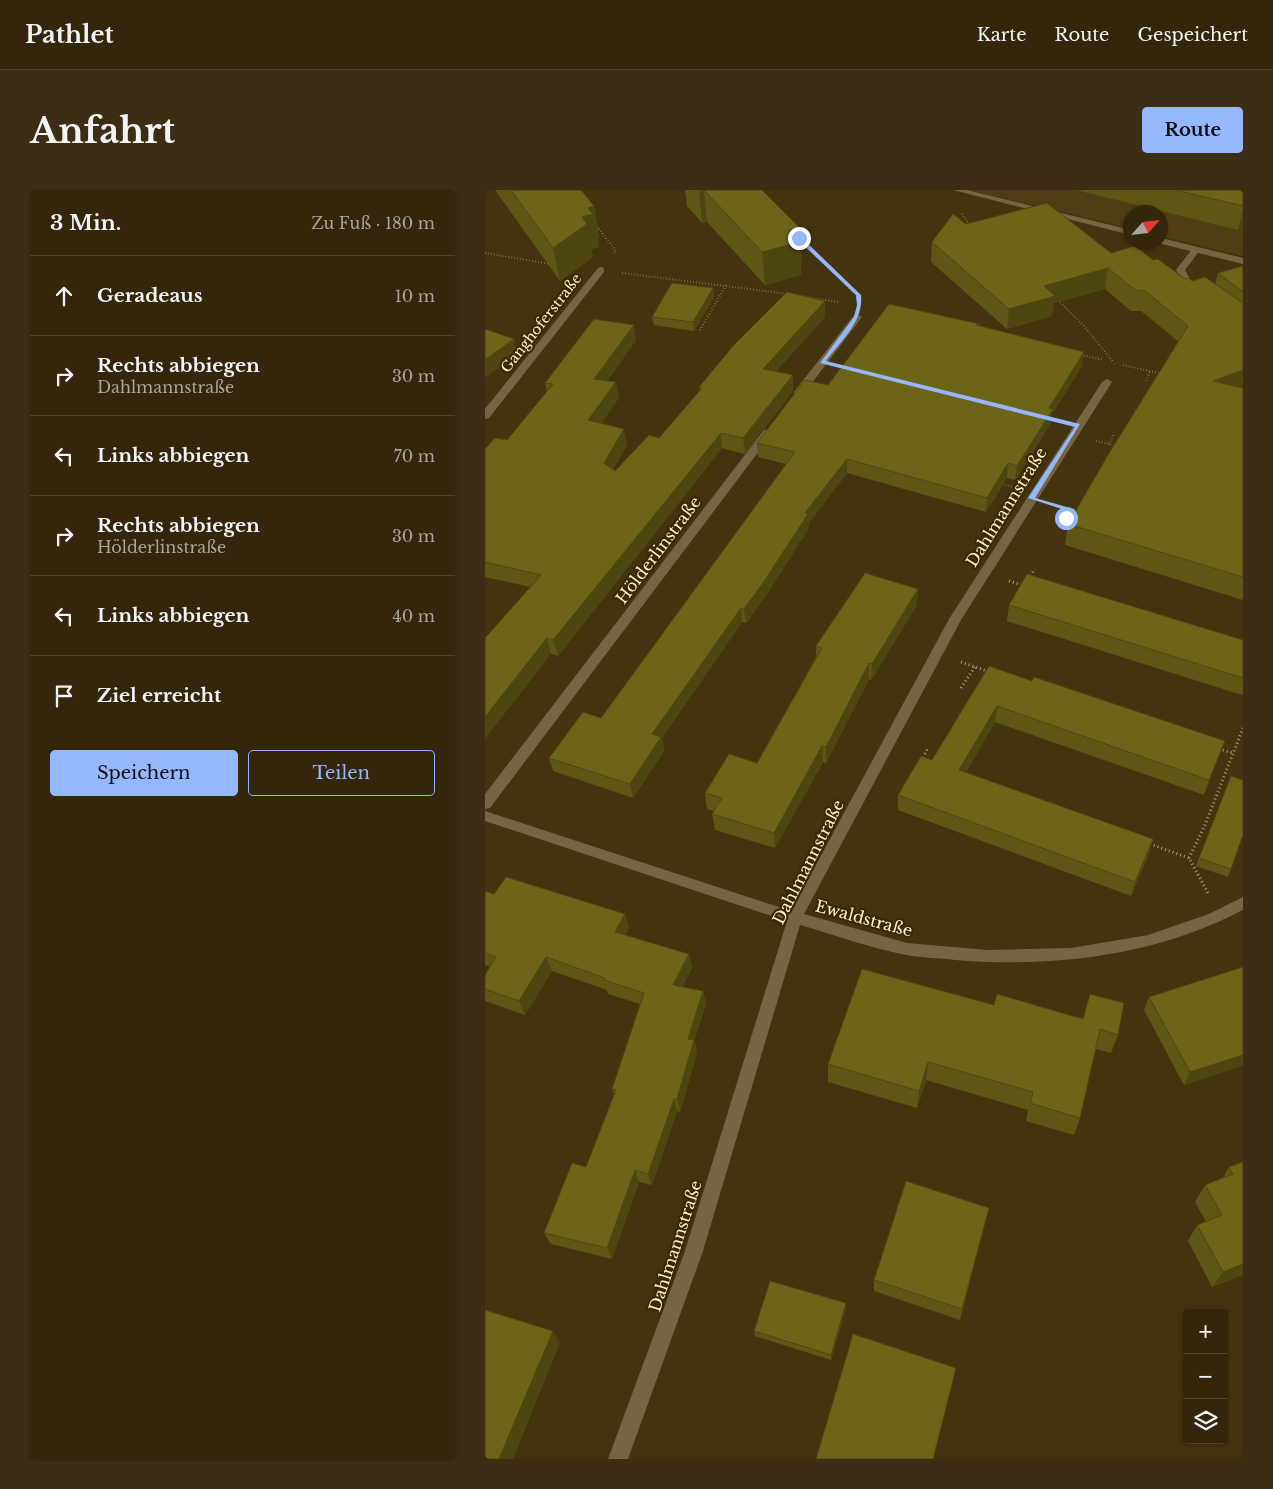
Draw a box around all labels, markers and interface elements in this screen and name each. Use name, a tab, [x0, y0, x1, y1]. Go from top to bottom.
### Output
text: Pathlet	[25, 20, 114, 49]
text: Karte	[977, 24, 1026, 46]
text: Route	[1054, 24, 1109, 46]
text: Gespeichert	[1137, 24, 1248, 46]
button: Route	[1142, 107, 1243, 153]
text: Anfahrt	[30, 109, 175, 152]
north arrow	[1123, 205, 1168, 250]
text: 3 Min.	[50, 210, 121, 236]
text: Zu Fuß · 180 m	[311, 213, 435, 233]
route end	[788, 227, 811, 250]
street label: Ganghoferstraße	[497, 270, 585, 376]
icon: ahead	[50, 282, 78, 310]
text: Geradeaus	[97, 284, 203, 307]
text: 10 m	[395, 286, 435, 306]
text: Rechts abbiegen	[97, 354, 260, 377]
icon: right	[50, 362, 78, 390]
text: 30 m	[392, 366, 435, 386]
text: Dahlmannstraße	[97, 377, 234, 397]
icon: left	[50, 442, 78, 470]
text: Links abbiegen	[97, 444, 249, 467]
street label: Dahlmannstraße	[961, 444, 1051, 570]
text: 70 m	[394, 446, 435, 466]
street label: Hölderlinstraße	[611, 492, 705, 608]
route start	[1055, 507, 1078, 530]
text: Rechts abbiegen	[97, 514, 260, 537]
icon: right	[50, 522, 78, 550]
text: 30 m	[392, 526, 435, 546]
text: Hölderlinstraße	[97, 537, 226, 557]
icon: left	[50, 602, 78, 630]
text: Links abbiegen	[97, 604, 249, 627]
text: 40 m	[392, 606, 435, 626]
icon: arrive	[50, 682, 78, 710]
text: Ziel erreicht	[97, 684, 221, 707]
button: Speichern	[50, 750, 238, 796]
button: Teilen	[248, 750, 435, 796]
street label: Dahlmannstraße	[768, 796, 848, 928]
street label: Ewaldstraße	[813, 895, 915, 941]
street label: Dahlmannstraße	[644, 1178, 706, 1314]
map controls	[1183, 1309, 1228, 1444]
button: +	[1183, 1309, 1228, 1354]
button: −	[1183, 1354, 1228, 1399]
button: layers	[1183, 1399, 1228, 1444]

